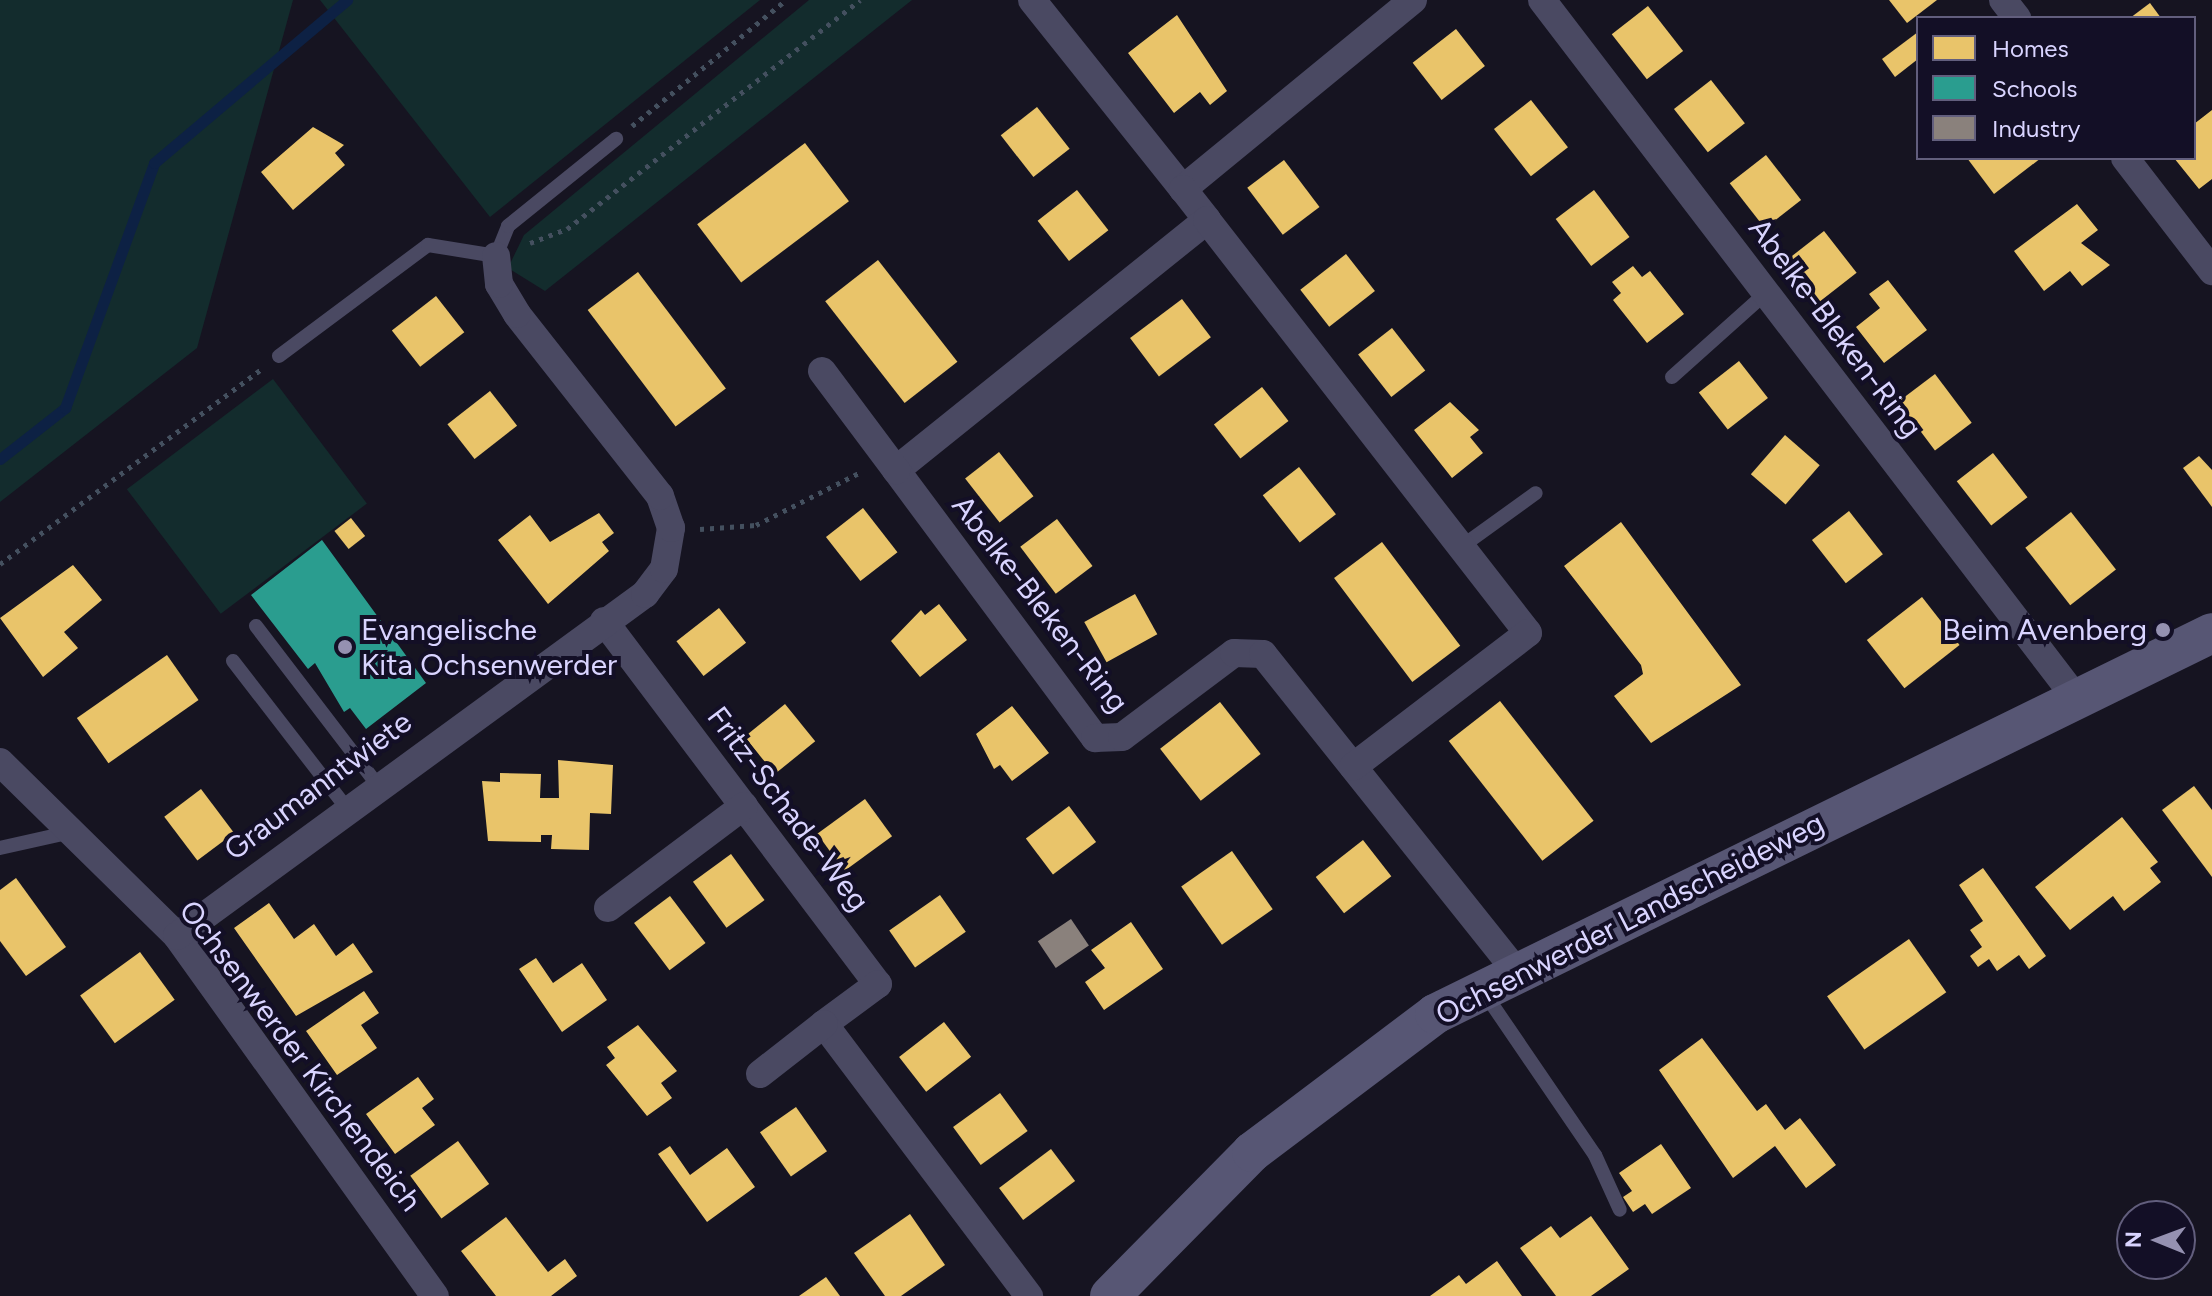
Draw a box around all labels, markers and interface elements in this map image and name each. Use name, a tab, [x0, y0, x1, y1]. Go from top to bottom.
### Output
legend	[1916, 16, 2196, 160]
text: Homes	[1992, 34, 2069, 63]
text: Schools	[1992, 74, 2077, 103]
text: Industry	[1992, 114, 2080, 143]
street label: Abelke-Bleken-Ring	[1741, 211, 1929, 445]
street label: Abelke-Bleken-Ring	[944, 488, 1136, 720]
place label: Evangelische Kita Ochsenwerder	[361, 612, 617, 682]
place label: Beim Avenberg	[1942, 612, 2147, 648]
marker: Beim Avenberg	[2154, 621, 2172, 639]
marker: Evangelische Kita Ochsenwerder	[336, 638, 354, 656]
street label: Fritz-Schade-Weg	[699, 700, 877, 918]
street label: Graumanntwiete	[217, 704, 419, 868]
street label: Ochsenwerder Landscheideweg	[1430, 805, 1830, 1033]
street label: Ochsenwerder Kirchendeich	[171, 894, 429, 1218]
north arrow	[2116, 1200, 2196, 1280]
text: N	[2120, 1231, 2147, 1248]

